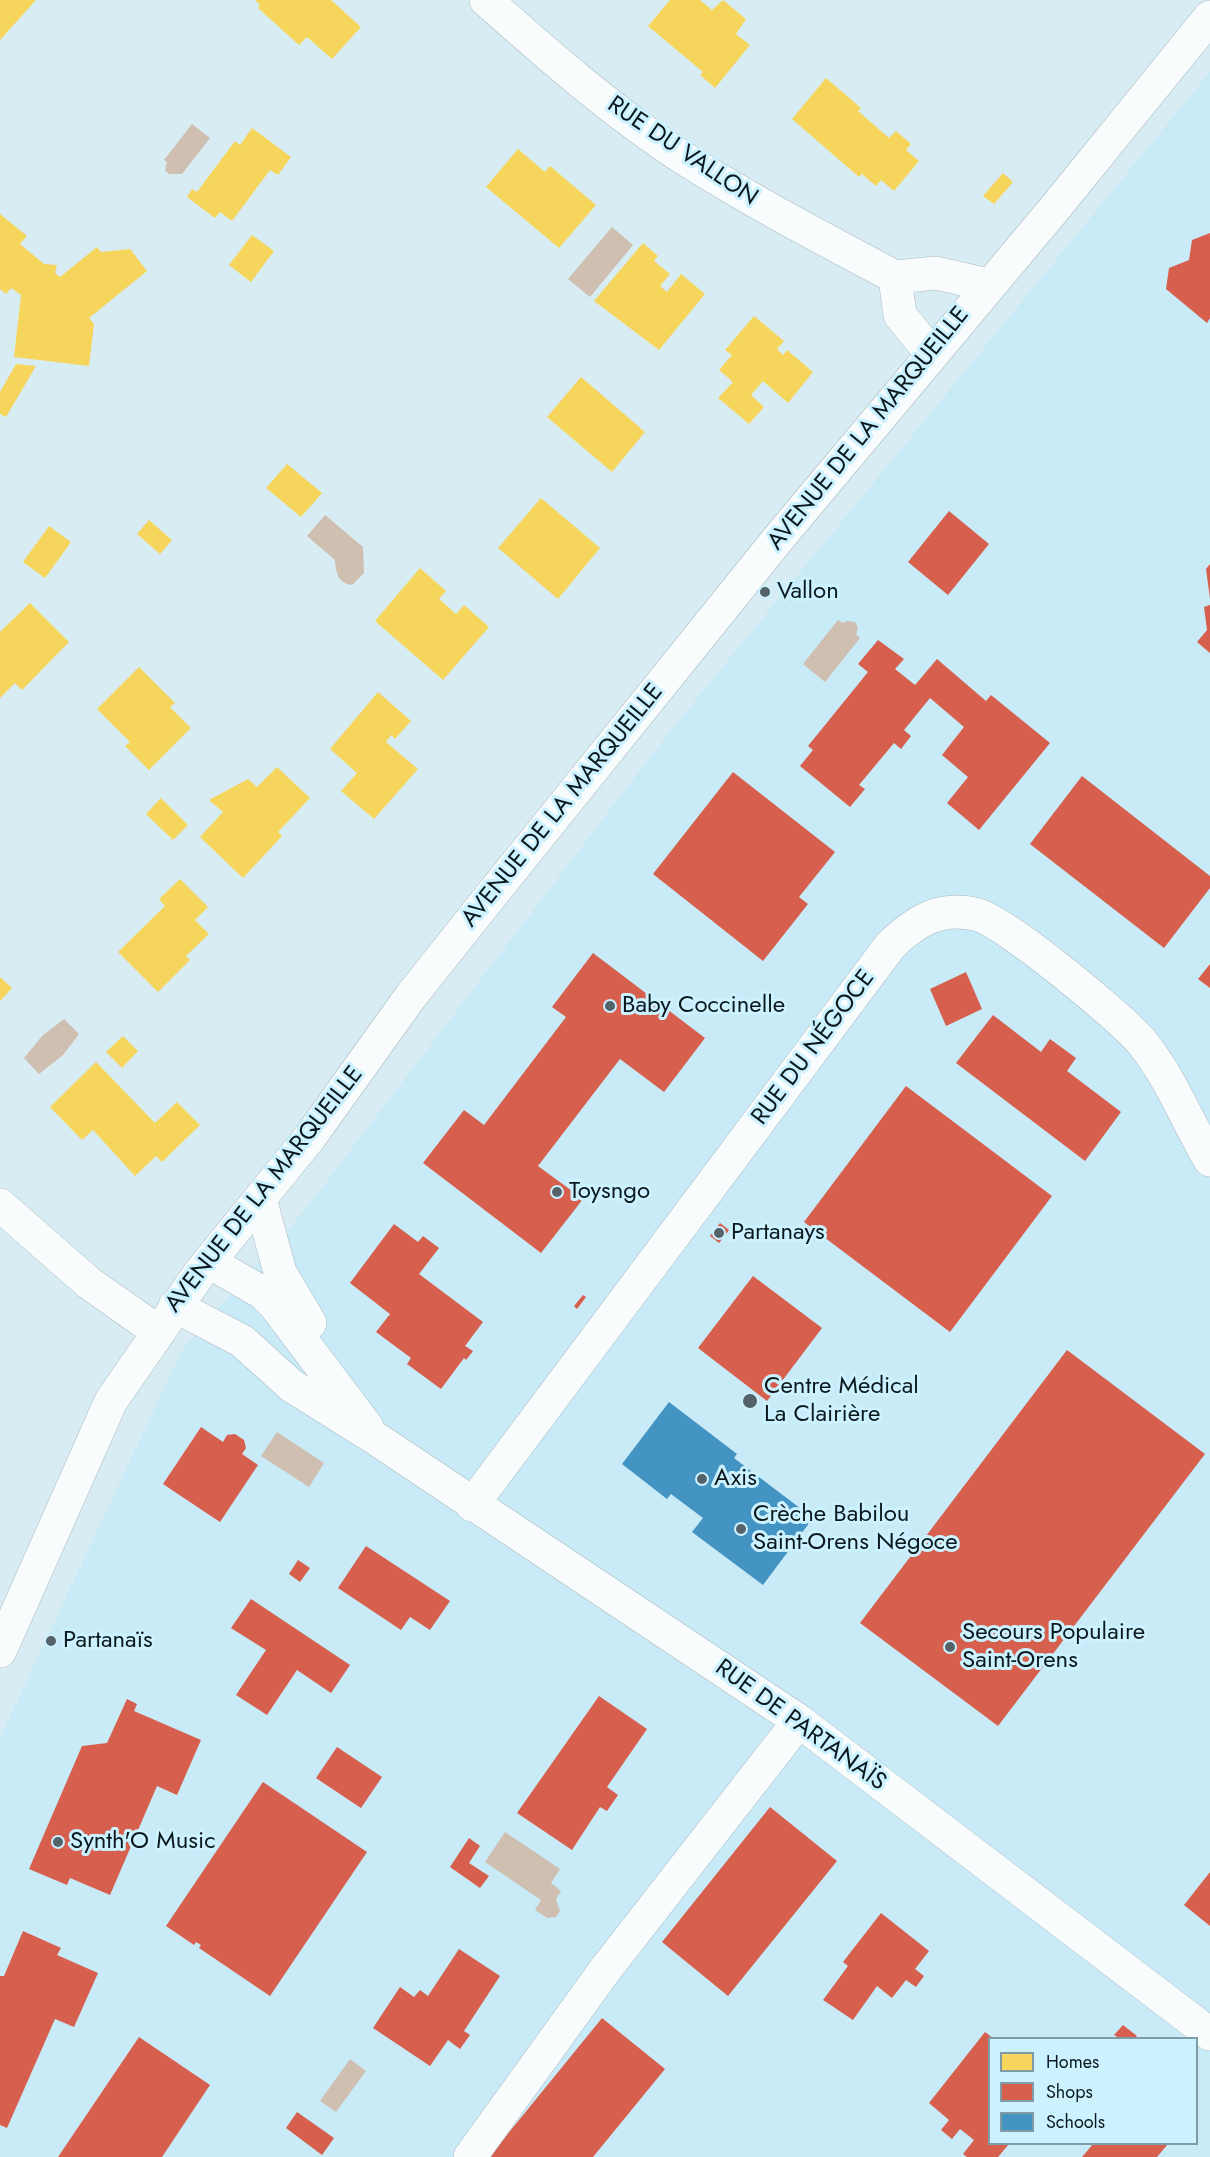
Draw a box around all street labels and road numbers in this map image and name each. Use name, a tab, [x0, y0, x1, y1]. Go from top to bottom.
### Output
street label: RUE DU VALLON	[601, 91, 763, 213]
street label: AVENUE DE LA MARQUEILLE	[762, 302, 976, 556]
street label: AVENUE DE LA MARQUEILLE	[456, 679, 670, 933]
street label: RUE DU NÉGOCE	[746, 965, 882, 1131]
street label: AVENUE DE LA MARQUEILLE	[160, 1061, 370, 1319]
street label: RUE DE PARTANAÏS	[709, 1654, 891, 1798]

